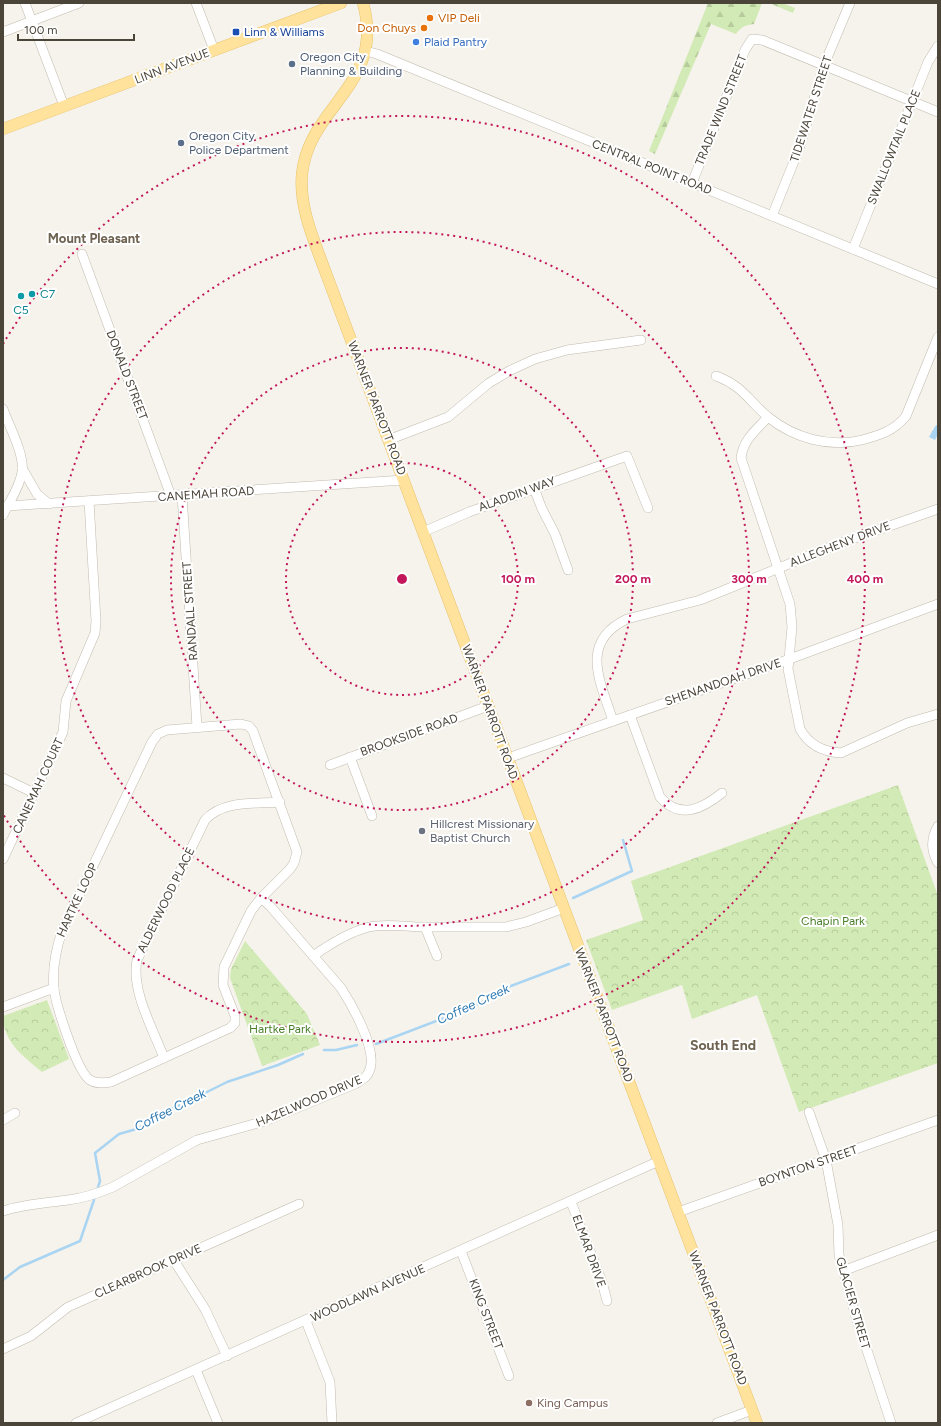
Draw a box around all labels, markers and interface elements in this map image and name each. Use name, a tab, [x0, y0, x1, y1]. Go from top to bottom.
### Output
place label: VIP Deli	[438, 11, 480, 25]
marker: VIP Deli	[425, 13, 435, 23]
scale bar	[18, 16, 134, 42]
place label: Don Chuys	[357, 21, 416, 35]
text: 100 m	[24, 23, 58, 37]
marker: Don Chuys	[419, 23, 429, 33]
place label: Linn & Williams	[244, 25, 325, 39]
marker: Linn & Williams	[231, 27, 241, 37]
place label: Plaid Pantry	[424, 35, 488, 49]
marker: Plaid Pantry	[411, 37, 421, 47]
street label: LINN AVENUE	[133, 45, 211, 87]
place label: Oregon City Planning & Building	[300, 50, 402, 78]
street label: TRADE WIND STREET	[692, 52, 750, 167]
street label: TIDEWATER STREET	[787, 54, 835, 164]
marker: Oregon City Planning & Building	[287, 59, 297, 69]
street label: SWALLOWTAIL PLACE	[865, 87, 923, 207]
place label: Oregon City Police Department	[189, 129, 289, 157]
street label: CENTRAL POINT ROAD	[590, 137, 714, 197]
marker: Oregon City Police Department	[176, 138, 186, 148]
district label: Mount Pleasant	[48, 231, 140, 246]
place label: C7	[40, 287, 56, 301]
marker: C7	[27, 289, 37, 299]
marker: C5	[16, 291, 26, 301]
place label: C5	[13, 303, 29, 317]
street label: DONALD STREET	[103, 328, 151, 422]
street label: WARNER PARROTT ROAD	[345, 339, 409, 477]
street label: ALADDIN WAY	[477, 473, 558, 514]
street label: CANEMAH ROAD	[157, 484, 255, 504]
street label: ALLEGHENY DRIVE	[788, 518, 892, 570]
street label: RANDALL STREET	[180, 561, 200, 661]
centre of rings	[395, 572, 409, 586]
text: 100 m	[501, 572, 535, 586]
text: 200 m	[615, 572, 651, 586]
text: 300 m	[731, 572, 767, 586]
text: 400 m	[847, 572, 883, 586]
street label: WARNER PARROTT ROAD	[459, 643, 521, 781]
street label: SHENANDOAH DRIVE	[663, 655, 783, 709]
street label: BROOKSIDE ROAD	[358, 711, 460, 759]
street label: CANEMAH COURT	[10, 736, 66, 836]
place label: Hillcrest Missionary Baptist Church	[430, 817, 535, 845]
marker: Hillcrest Missionary Baptist Church	[417, 826, 427, 836]
street label: ALDERWOOD PLACE	[134, 845, 198, 955]
street label: HARTKE LOOP	[54, 861, 100, 939]
park label: Chapin Park	[801, 914, 865, 928]
street label: WARNER PARROTT ROAD	[572, 946, 636, 1084]
water label: Coffee Creek	[434, 980, 512, 1027]
park label: Hartke Park	[249, 1022, 311, 1036]
district label: South End	[690, 1037, 756, 1054]
street label: HAZELWOOD DRIVE	[254, 1072, 364, 1130]
water label: Coffee Creek	[132, 1085, 209, 1134]
street label: BOYNTON STREET	[757, 1142, 860, 1189]
street label: ELMAR DRIVE	[569, 1213, 609, 1289]
street label: CLEARBROOK DRIVE	[92, 1241, 204, 1301]
street label: WARNER PARROTT ROAD	[686, 1249, 750, 1387]
street label: GLACIER STREET	[833, 1255, 873, 1351]
street label: WOODLAWN AVENUE	[308, 1261, 428, 1325]
street label: KING STREET	[466, 1277, 506, 1352]
place label: King Campus	[537, 1396, 609, 1410]
marker: King Campus	[524, 1398, 534, 1408]

